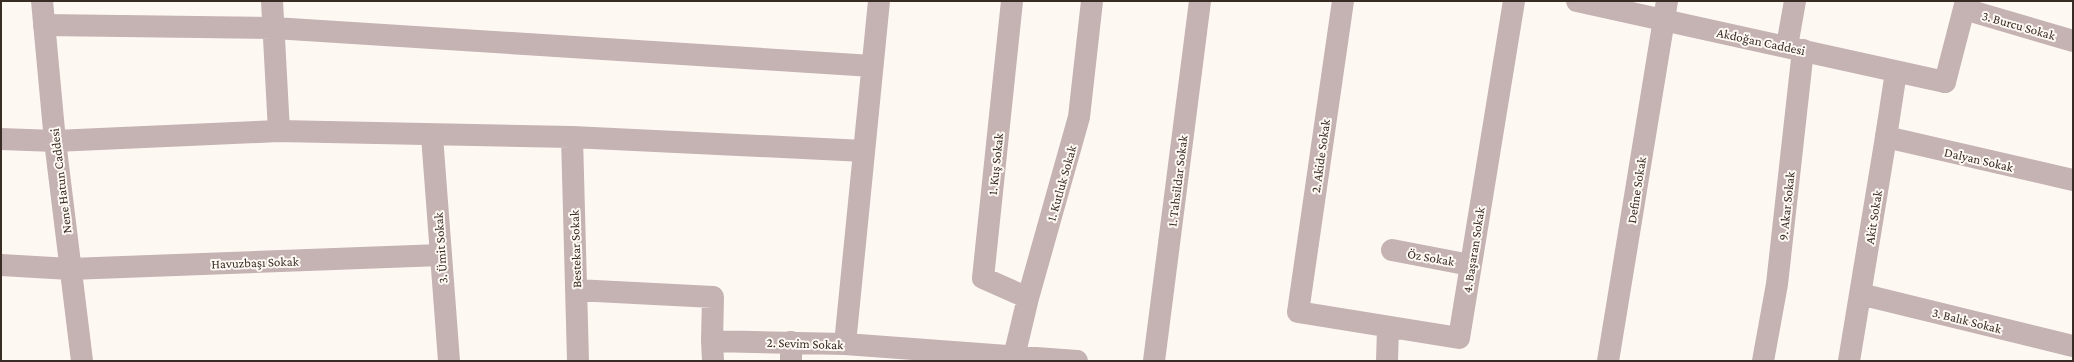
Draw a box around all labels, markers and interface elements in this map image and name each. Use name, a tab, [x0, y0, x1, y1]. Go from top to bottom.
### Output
street label: 3. Burcu Sokak	[1981, 8, 2058, 43]
street label: Akdoğan Caddesi	[1715, 25, 1807, 58]
street label: 2. Akide Sokak	[1308, 117, 1333, 194]
street label: Nene Hatun Caddesi	[47, 127, 74, 234]
street label: 1. Kuş Sokak	[985, 131, 1006, 196]
street label: 1. Tahsildar Sokak	[1164, 134, 1191, 228]
street label: 1. Kutluk Sokak	[1044, 143, 1080, 223]
street label: Dalyan Sokak	[1943, 144, 2016, 175]
street label: Define Sokak	[1624, 155, 1649, 225]
street label: 9. Akar Sokak	[1775, 170, 1798, 241]
street label: Akit Sokak	[1862, 188, 1885, 245]
street label: 4. Başaran Sokak	[1459, 205, 1488, 294]
street label: Bestekar Sokak	[567, 209, 584, 288]
street label: 3. Ümit Sokak	[430, 211, 450, 284]
street label: Öz Sokak	[1406, 246, 1456, 269]
street label: Havuzbaşı Sokak	[211, 253, 300, 272]
street label: 3. Balık Sokak	[1931, 305, 2004, 337]
street label: 2. Sevim Sokak	[766, 335, 844, 352]

